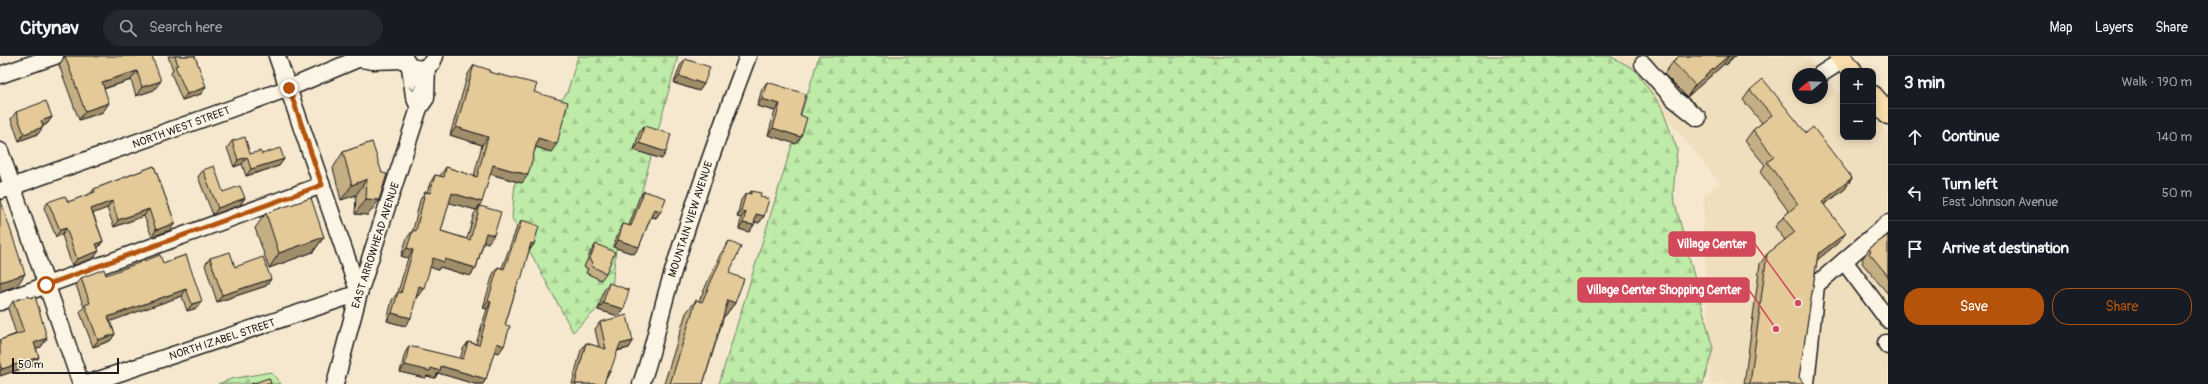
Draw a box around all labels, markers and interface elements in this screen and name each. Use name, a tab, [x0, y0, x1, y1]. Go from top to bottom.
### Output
search box	[103, 10, 383, 46]
text: Citynav	[20, 16, 79, 40]
icon: search	[117, 17, 139, 39]
text: Search here	[149, 18, 222, 37]
text: Map	[2050, 19, 2073, 36]
text: Layers	[2095, 19, 2133, 36]
text: Share	[2155, 19, 2188, 36]
north arrow	[1792, 68, 1828, 104]
map controls	[1840, 68, 1876, 140]
button: +	[1840, 68, 1876, 104]
text: 3 min	[1904, 72, 1945, 93]
text: Walk · 190 m	[2121, 74, 2192, 90]
route end	[280, 79, 298, 97]
one-way arrow	[408, 85, 417, 91]
street label: NORTH WEST STREET	[131, 104, 232, 151]
button: −	[1840, 104, 1876, 140]
icon: ahead	[1904, 126, 1926, 148]
text: Continue	[1942, 127, 2000, 146]
text: 140 m	[2156, 129, 2192, 145]
street label: MOUNTAIN VIEW AVENUE	[666, 159, 715, 279]
text: Turn left	[1942, 175, 1998, 194]
street label: EAST ARROWHEAD AVENUE	[349, 180, 402, 310]
icon: left	[1904, 182, 1926, 204]
text: 50 m	[2162, 185, 2192, 201]
text: East Johnson Avenue	[1942, 194, 2058, 210]
callout: Village Center	[1669, 232, 1755, 256]
text: Village Center	[1677, 237, 1748, 252]
icon: arrive	[1904, 238, 1926, 260]
text: Arrive at destination	[1942, 239, 2069, 258]
route start	[37, 276, 55, 294]
callout: Village Center Shopping Center	[1578, 278, 1749, 302]
text: Village Center Shopping Center	[1586, 283, 1742, 298]
button: Save	[1904, 288, 2044, 325]
button: Share	[2052, 288, 2192, 325]
street label: NORTH IZABEL STREET	[168, 316, 277, 363]
scale bar	[12, 356, 119, 375]
text: 50 m	[18, 358, 44, 371]

